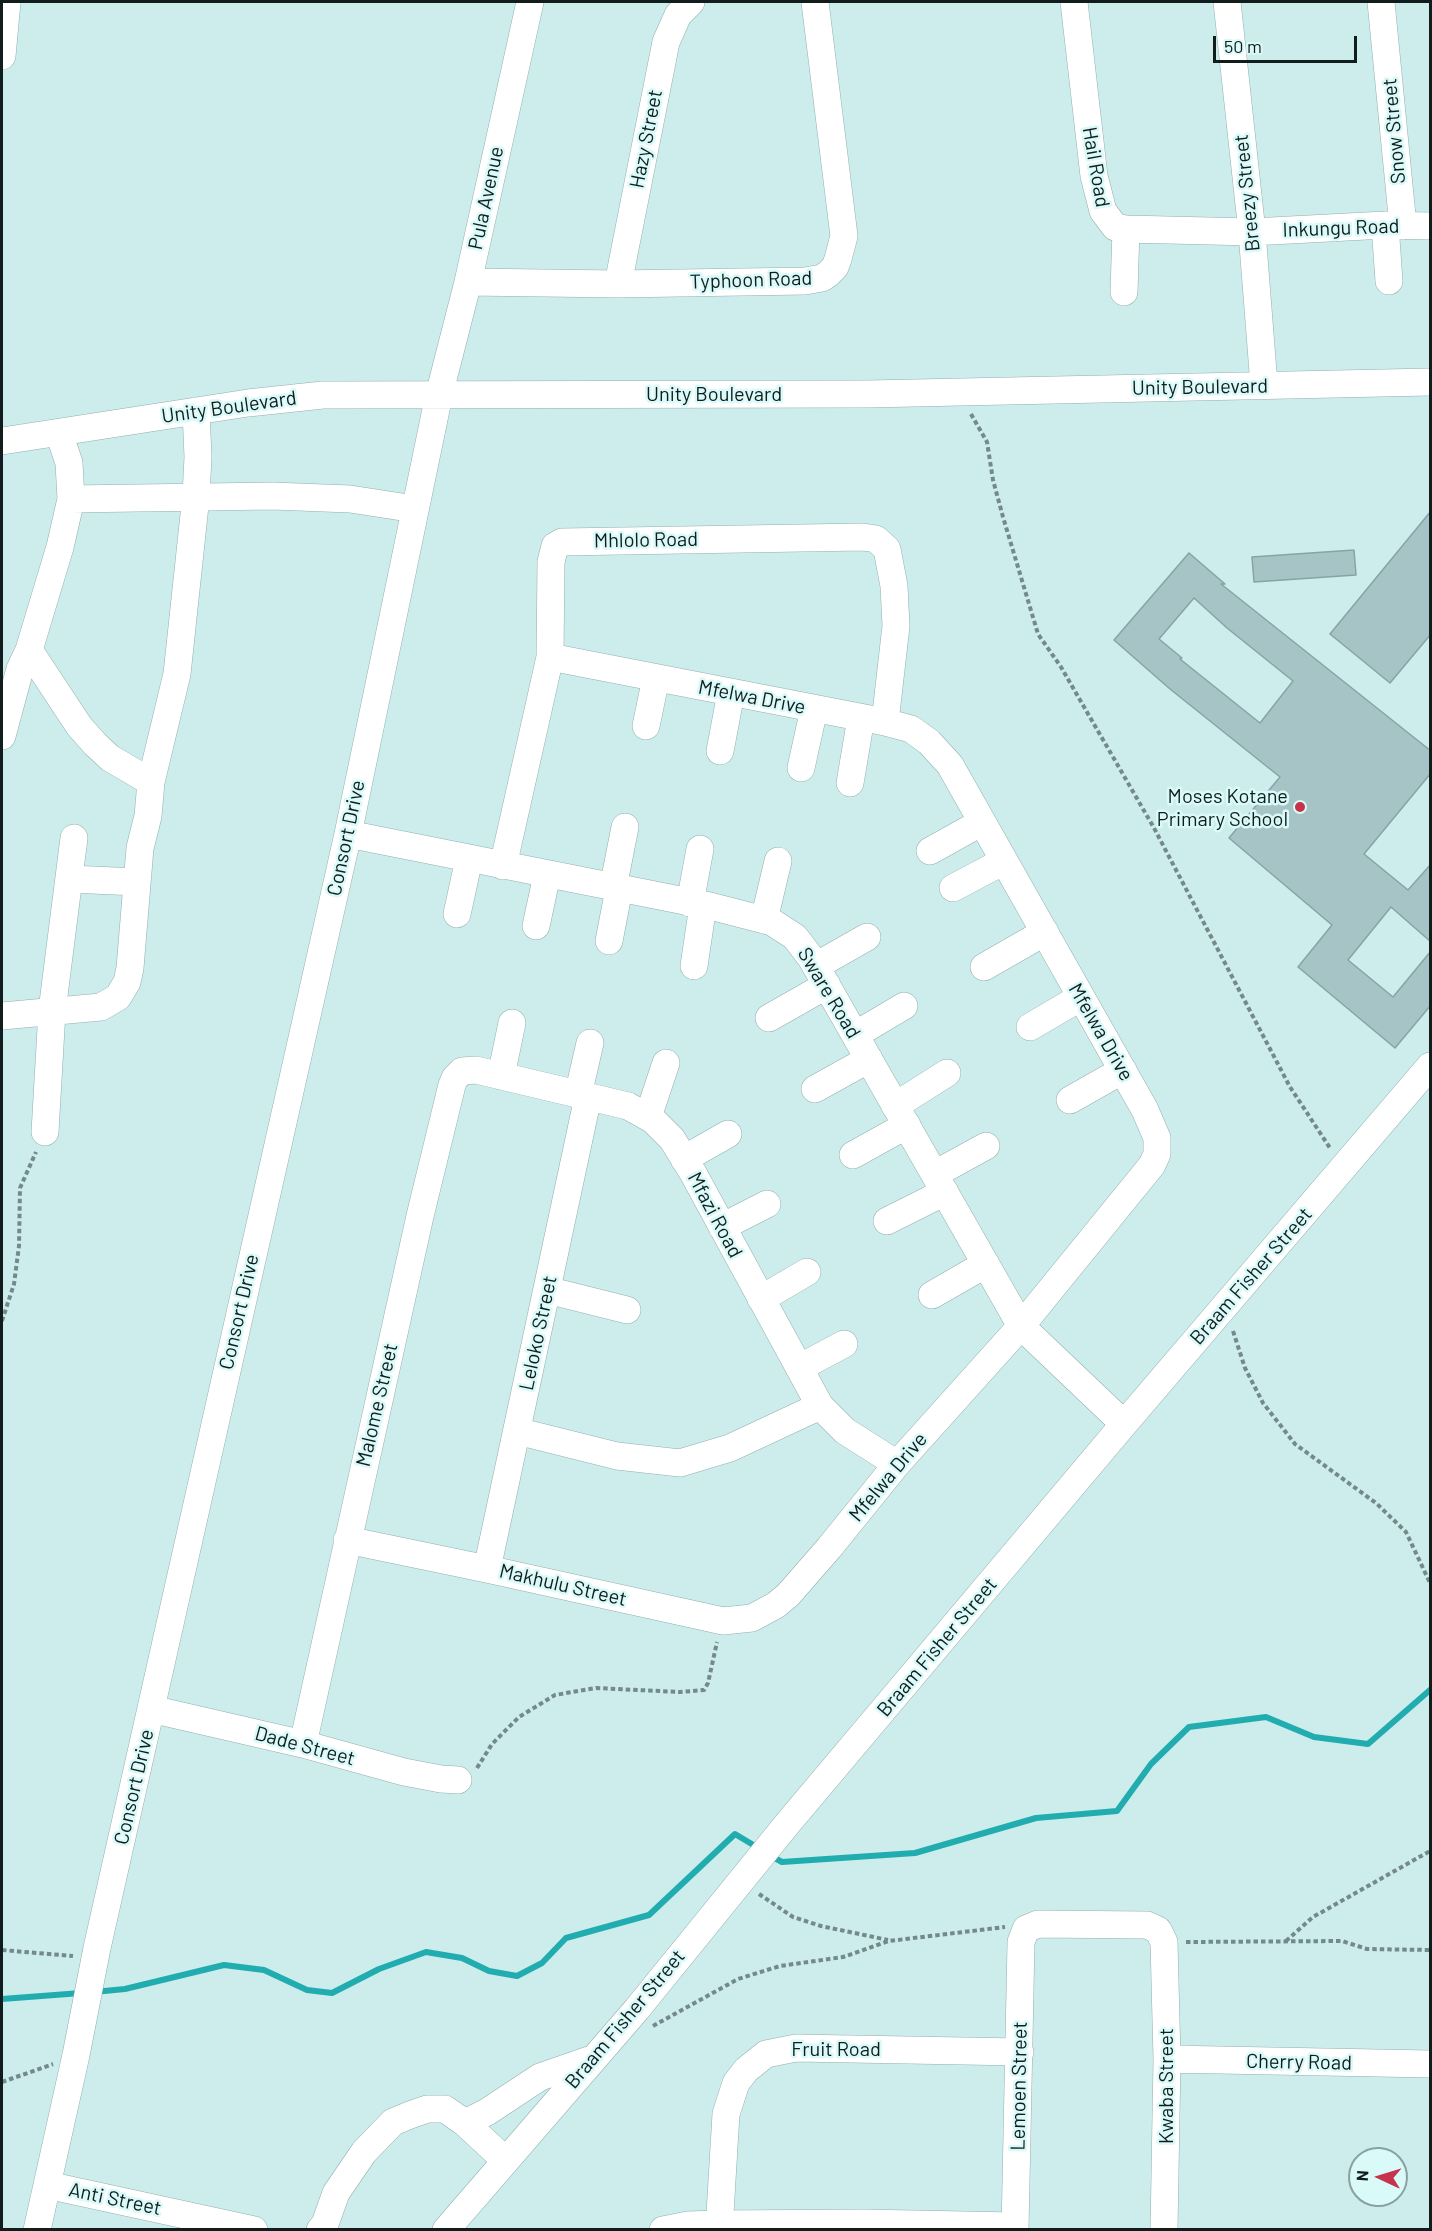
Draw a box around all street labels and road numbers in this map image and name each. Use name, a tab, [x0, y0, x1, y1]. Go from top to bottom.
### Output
street label: Snow Street	[1377, 77, 1411, 185]
street label: Hazy Street	[625, 88, 667, 190]
street label: Hail Road	[1077, 125, 1115, 209]
street label: Breezy Street	[1229, 133, 1265, 253]
street label: Pula Avenue	[463, 144, 509, 252]
street label: Inkungu Road	[1282, 214, 1400, 242]
street label: Typhoon Road	[689, 266, 813, 294]
street label: Unity Boulevard	[1132, 374, 1268, 400]
street label: Unity Boulevard	[646, 382, 782, 406]
street label: Unity Boulevard	[160, 386, 298, 428]
street label: Mhlolo Road	[594, 527, 698, 553]
street label: Mfelwa Drive	[696, 675, 808, 719]
street label: Consort Drive	[322, 778, 370, 898]
street label: Sware Road	[792, 943, 866, 1043]
street label: Mfelwa Drive	[1063, 979, 1139, 1085]
street label: Mfazi Road	[682, 1168, 748, 1262]
street label: Braam Fisher Street	[1185, 1202, 1317, 1350]
street label: Consort Drive	[214, 1252, 264, 1372]
street label: Leloko Street	[514, 1273, 562, 1393]
street label: Malome Street	[351, 1341, 403, 1469]
street label: Mfelwa Drive	[844, 1428, 932, 1526]
street label: Makhulu Street	[497, 1559, 629, 1611]
street label: Braam Fisher Street	[872, 1573, 1002, 1721]
street label: Dade Street	[252, 1721, 358, 1771]
street label: Consort Drive	[109, 1727, 159, 1847]
street label: Braam Fisher Street	[560, 1945, 690, 2093]
street label: Lemoen Street	[1006, 2021, 1032, 2151]
street label: Kwaba Street	[1154, 2028, 1178, 2144]
street label: Fruit Road	[791, 2037, 881, 2061]
street label: Cherry Road	[1246, 2049, 1352, 2075]
street label: Anti Street	[67, 2178, 163, 2220]

